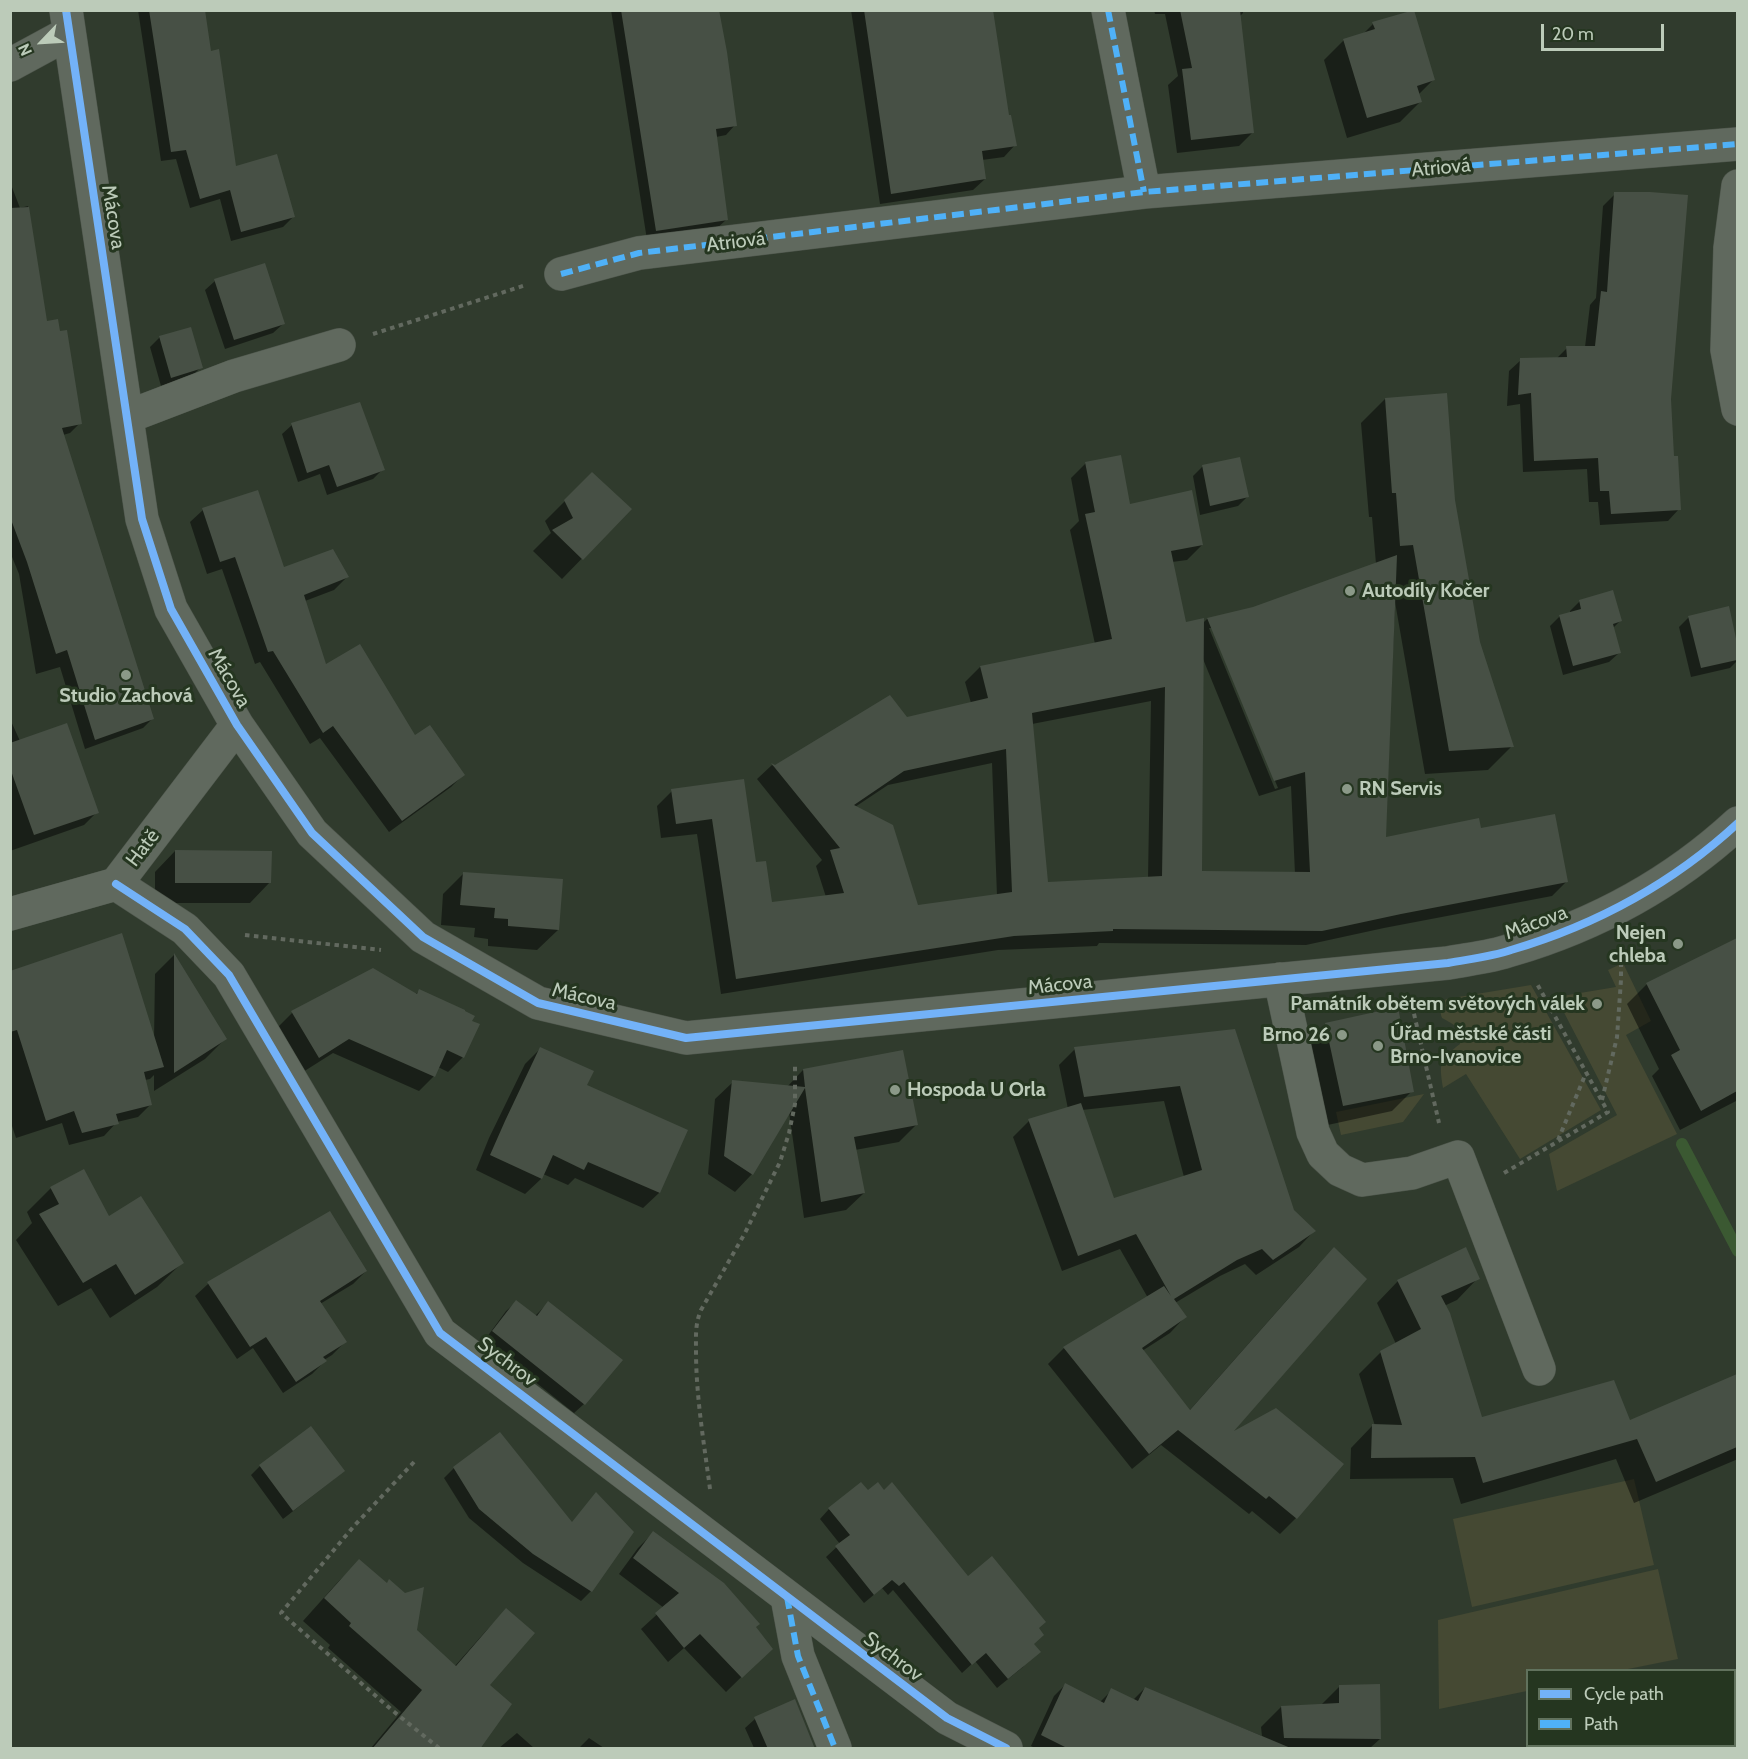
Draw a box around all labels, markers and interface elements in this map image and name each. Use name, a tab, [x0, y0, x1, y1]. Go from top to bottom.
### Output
north arrow	[12, 12, 72, 72]
scale bar	[1544, 12, 1667, 50]
text: 20 m	[1552, 23, 1594, 45]
text: N	[14, 41, 36, 59]
street label: Atriová	[1410, 153, 1472, 183]
street label: Mácova	[96, 183, 130, 251]
street label: Atriová	[705, 226, 767, 258]
place label: Autodíly Kočer	[1362, 579, 1489, 603]
marker: Autodíly Kočer	[1343, 584, 1357, 598]
street label: Mácova	[202, 644, 256, 712]
marker: Studio Zachová	[119, 668, 133, 682]
place label: Studio Zachová	[59, 684, 193, 708]
place label: RN Servis	[1359, 777, 1442, 801]
marker: RN Servis	[1340, 782, 1354, 796]
street label: Hatě	[121, 825, 165, 871]
street label: Mácova	[1501, 901, 1571, 945]
place label: Nejen chleba	[1609, 921, 1666, 968]
marker: Nejen chleba	[1671, 937, 1685, 951]
street label: Mácova	[1027, 970, 1093, 1000]
street label: Mácova	[550, 978, 618, 1016]
place label: Památník obětem světových válek	[1290, 992, 1585, 1016]
marker: Památník obětem světových válek	[1590, 997, 1604, 1011]
place label: Úřad městské části Brno-Ivanovice	[1390, 1022, 1552, 1069]
place label: Brno 26	[1262, 1023, 1330, 1047]
marker: Brno 26	[1335, 1028, 1349, 1042]
marker: Úřad městské části Brno-Ivanovice	[1371, 1039, 1385, 1053]
place label: Hospoda U Orla	[907, 1078, 1046, 1102]
marker: Hospoda U Orla	[888, 1083, 902, 1097]
street label: Sychrov	[473, 1332, 541, 1392]
street label: Sychrov	[859, 1627, 927, 1687]
legend	[1526, 1669, 1736, 1747]
text: Cycle path	[1584, 1683, 1664, 1705]
text: Path	[1584, 1713, 1618, 1735]

